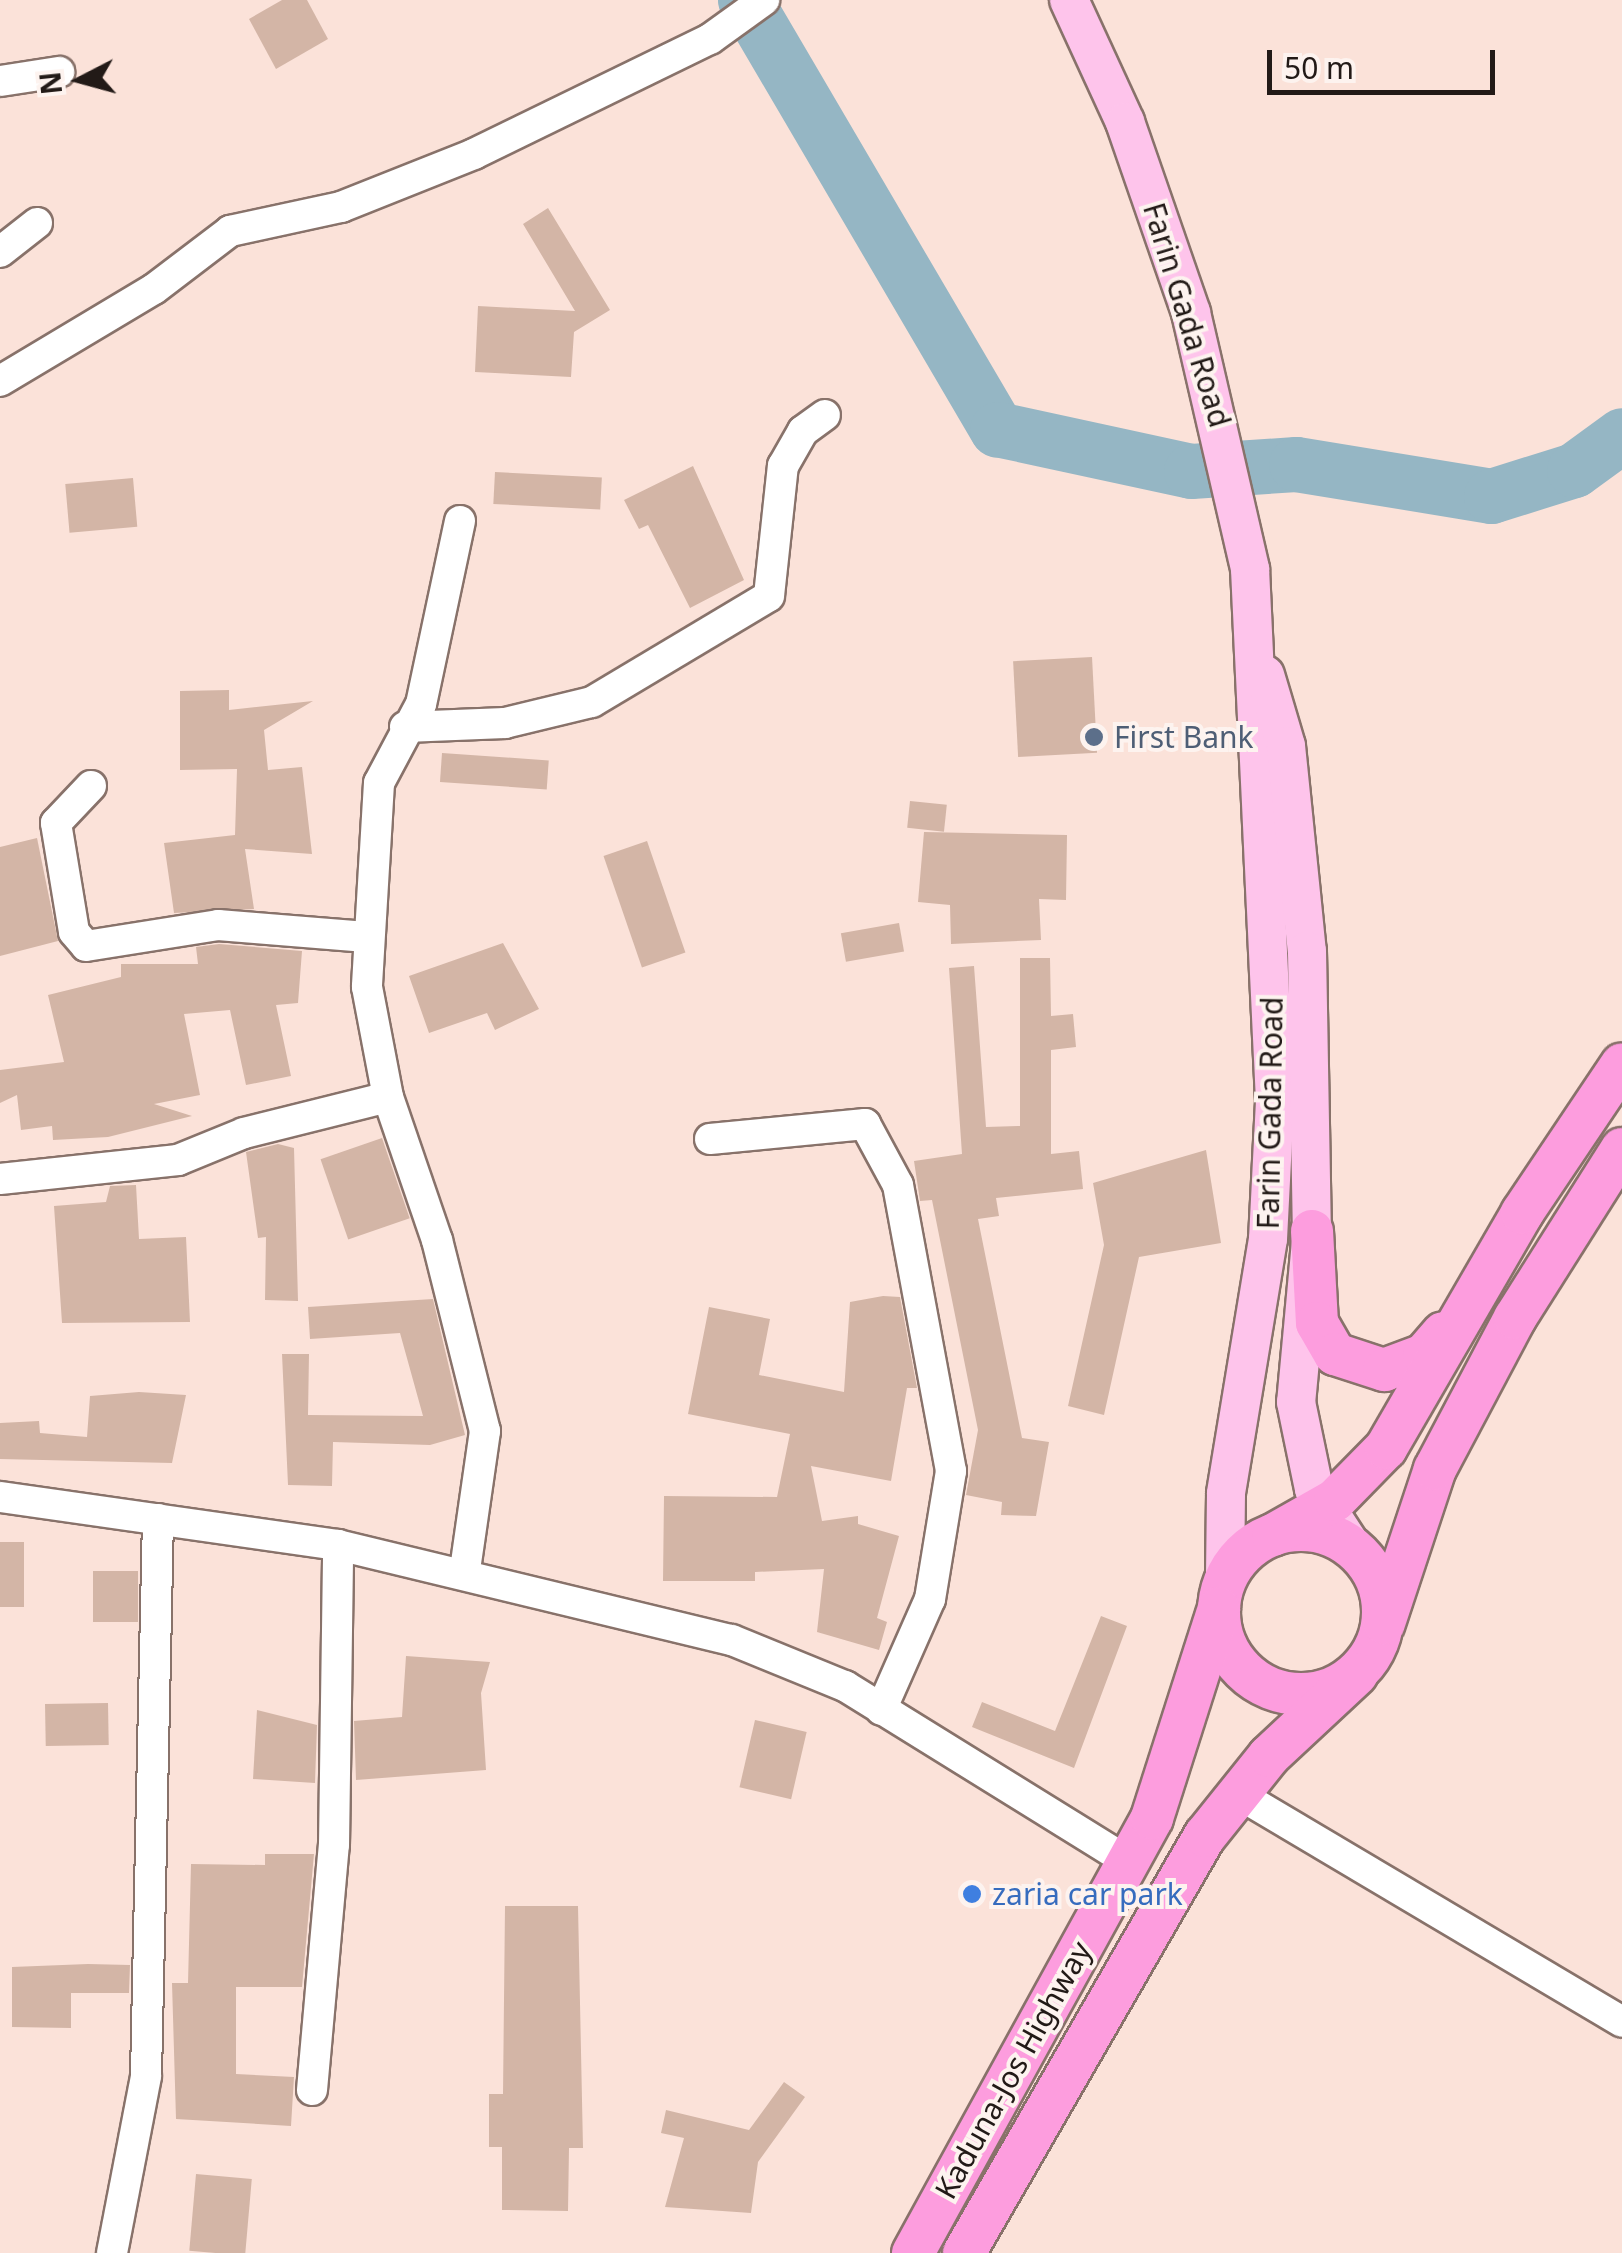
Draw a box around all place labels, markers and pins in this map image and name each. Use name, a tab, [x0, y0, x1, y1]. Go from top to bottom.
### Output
place label: First Bank	[1114, 719, 1254, 755]
marker: First Bank	[1083, 726, 1105, 748]
place label: zaria car park	[992, 1876, 1183, 1912]
marker: zaria car park	[961, 1883, 983, 1905]

